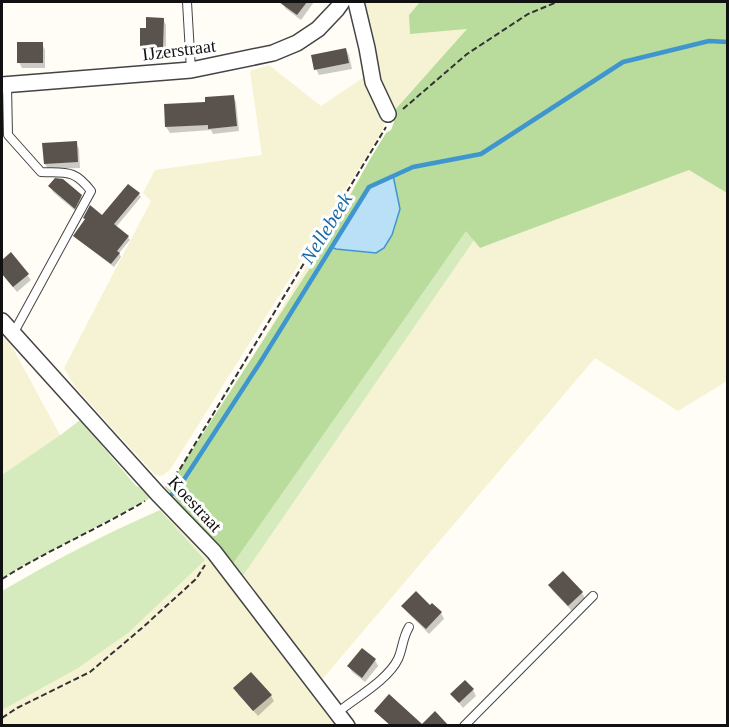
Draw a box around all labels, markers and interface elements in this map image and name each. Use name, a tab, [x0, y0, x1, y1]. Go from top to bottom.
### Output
street label: IJzerstraat	[141, 36, 217, 64]
water label: Nellebeek	[295, 188, 357, 268]
street label: Koestraat	[164, 472, 226, 536]

